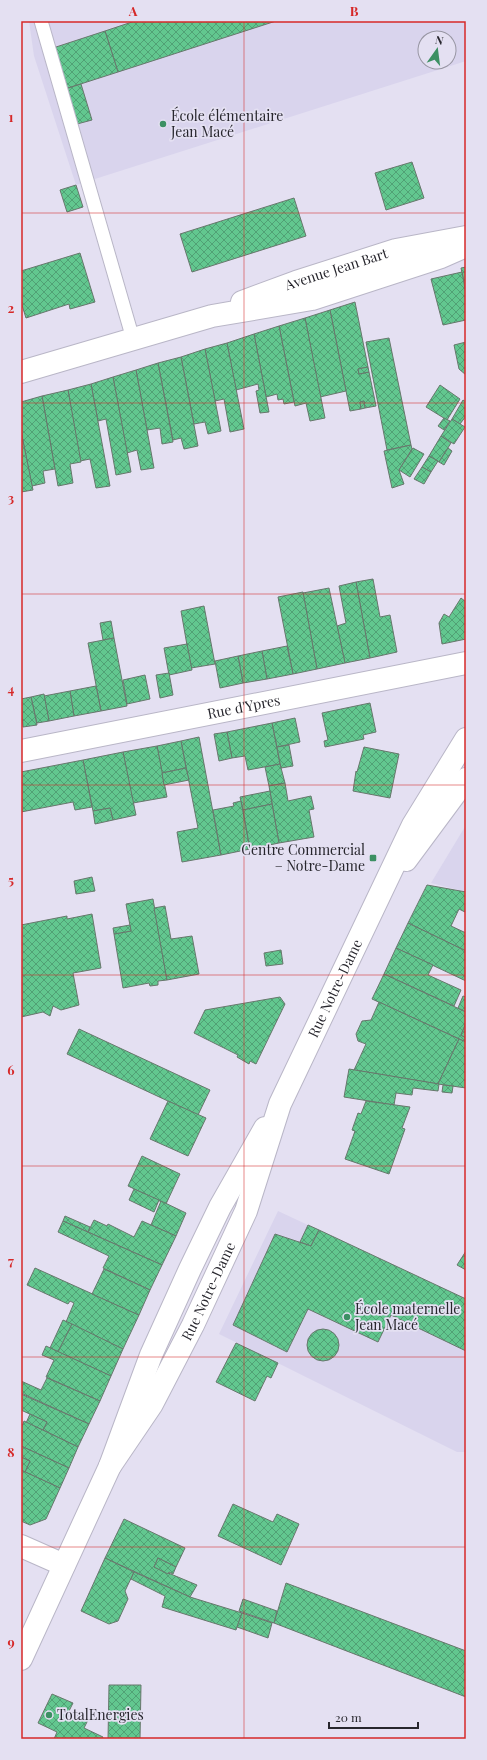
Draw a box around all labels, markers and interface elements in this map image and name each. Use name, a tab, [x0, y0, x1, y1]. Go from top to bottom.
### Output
text: A	[128, 2, 138, 19]
text: B	[350, 2, 359, 19]
north arrow	[417, 30, 457, 70]
text: N	[434, 32, 445, 48]
place label: École élémentaire Jean Macé	[170, 106, 283, 141]
text: 1	[9, 108, 14, 125]
marker: École élémentaire Jean Macé	[158, 119, 168, 129]
street label: Avenue Jean Bart	[281, 243, 391, 295]
text: 2	[8, 299, 15, 316]
text: 3	[8, 489, 14, 506]
text: 4	[8, 680, 15, 697]
street label: Rue d'Ypres	[205, 690, 282, 723]
place label: Centre Commercial – Notre-Dame	[241, 840, 365, 875]
marker: Centre Commercial – Notre-Dame	[368, 853, 378, 863]
text: 5	[8, 871, 14, 888]
street label: Rue Notre-Dame	[303, 936, 366, 1040]
text: 6	[7, 1061, 15, 1078]
street label: Rue Notre-Dame	[177, 1239, 239, 1344]
text: 7	[8, 1252, 14, 1269]
place label: École maternelle Jean Macé	[354, 1299, 460, 1334]
marker: École maternelle Jean Macé	[342, 1312, 352, 1322]
text: 8	[7, 1443, 15, 1460]
text: 9	[7, 1633, 15, 1650]
scale bar	[329, 1704, 418, 1730]
place label: TotalEnergies	[57, 1705, 144, 1724]
text: 20 m	[335, 1709, 362, 1725]
marker: TotalEnergies	[44, 1710, 54, 1720]

